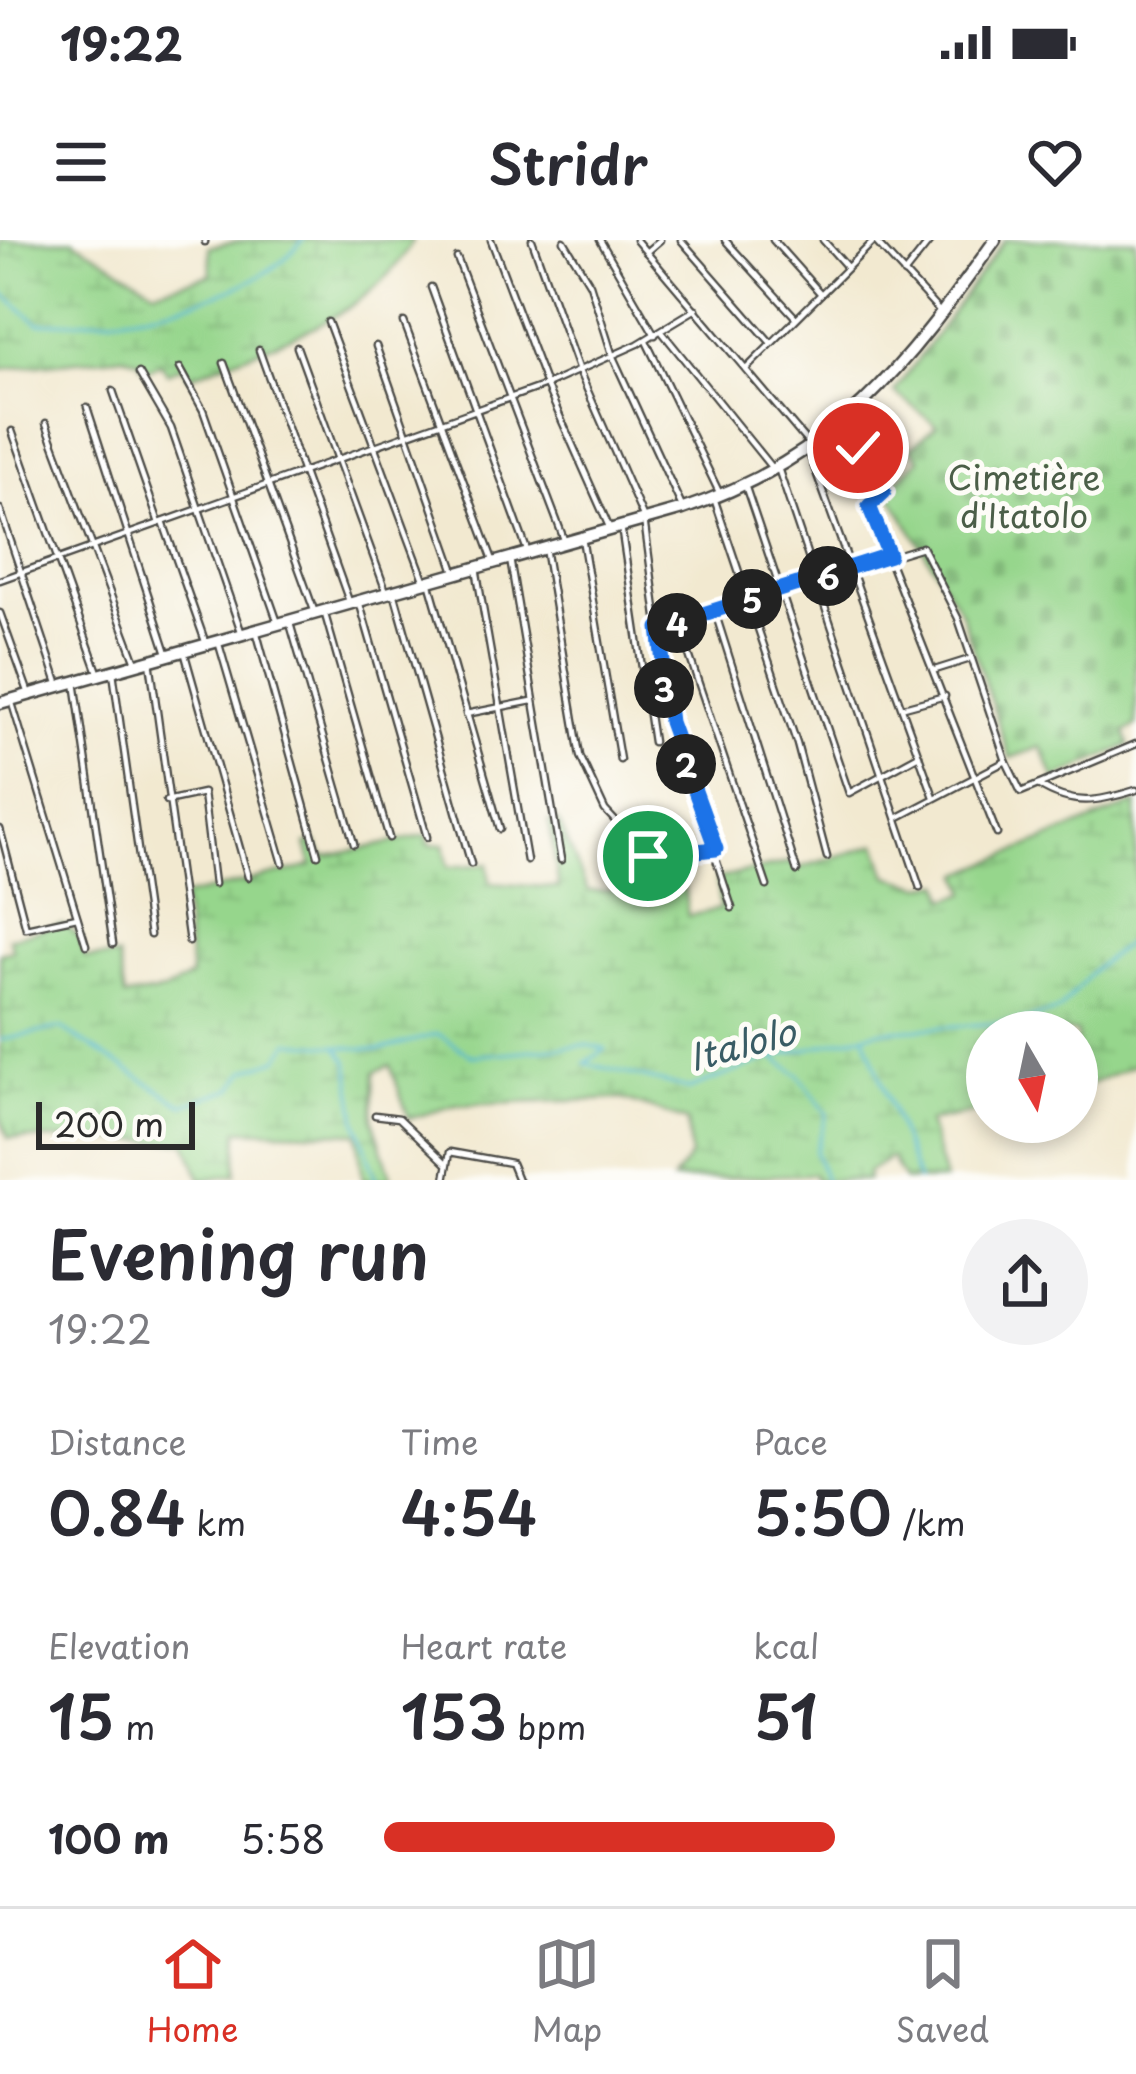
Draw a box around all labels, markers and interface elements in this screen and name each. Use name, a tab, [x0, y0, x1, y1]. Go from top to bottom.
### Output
text: 19:22	[60, 8, 183, 76]
text: Stridr	[488, 122, 648, 203]
icon: menu	[48, 129, 114, 195]
icon: heart	[1022, 129, 1088, 195]
pin	[807, 397, 909, 499]
icon: check	[825, 415, 891, 481]
park label: Cimetière d'Itatolo	[947, 451, 1101, 539]
pin: 6	[798, 546, 858, 606]
text: 6	[816, 551, 840, 601]
pin: 5	[722, 569, 782, 629]
text: 5	[741, 574, 763, 624]
pin: 4	[647, 593, 707, 653]
text: 4	[666, 598, 688, 648]
pin: 3	[634, 658, 694, 718]
text: 3	[653, 663, 675, 713]
pin: 2	[656, 734, 716, 794]
text: 2	[674, 739, 698, 789]
pin	[597, 805, 699, 907]
icon: arrive	[615, 823, 681, 889]
water label: Italolo	[682, 1003, 803, 1083]
north arrow	[966, 1011, 1098, 1143]
map controls	[966, 1011, 1098, 1143]
scale bar	[36, 1096, 195, 1149]
text: 200 m	[54, 1098, 164, 1148]
text: Evening run	[48, 1203, 429, 1302]
button: share	[962, 1219, 1088, 1345]
text: 19:22	[48, 1298, 152, 1357]
text: Distance	[48, 1416, 186, 1466]
text: Time	[401, 1416, 479, 1466]
text: Pace	[753, 1416, 828, 1466]
text: 0.84	[48, 1466, 186, 1556]
text: 4:54	[401, 1466, 537, 1556]
text: 5:50	[753, 1466, 892, 1556]
text: km	[186, 1497, 246, 1547]
text: /km	[892, 1497, 966, 1547]
text: Elevation	[48, 1620, 190, 1670]
text: Heart rate	[401, 1620, 567, 1670]
text: kcal	[753, 1620, 819, 1670]
text: 15	[48, 1670, 115, 1760]
text: 153	[401, 1670, 507, 1760]
text: 51	[753, 1670, 818, 1760]
text: m	[115, 1701, 155, 1751]
text: bpm	[507, 1701, 586, 1751]
text: 100 m	[48, 1808, 170, 1867]
text: 5:58	[240, 1808, 326, 1867]
tab: Home	[147, 1931, 238, 2053]
tab: Map	[532, 1931, 602, 2053]
tab: Saved	[896, 1931, 989, 2053]

